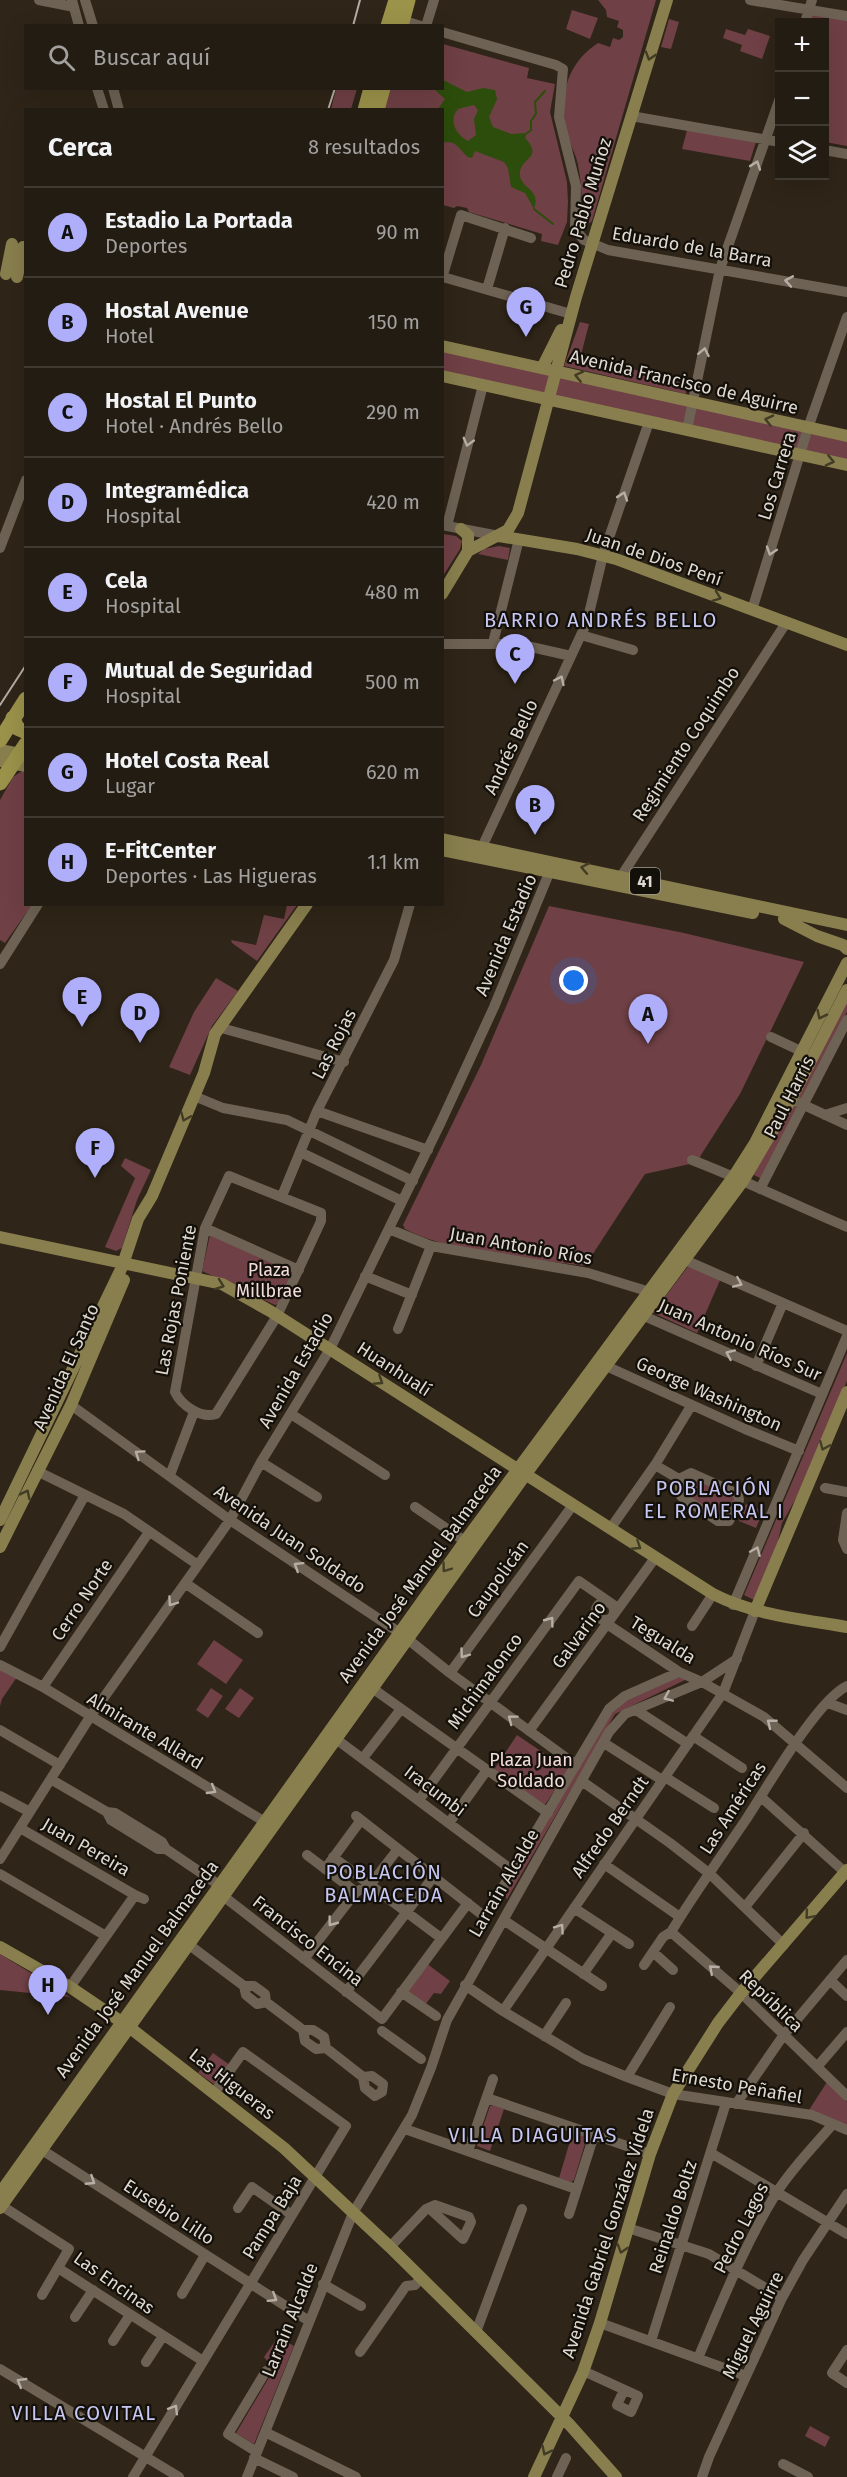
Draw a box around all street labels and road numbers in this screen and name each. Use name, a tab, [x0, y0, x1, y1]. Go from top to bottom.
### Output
street label: Pedro Pablo Muñoz	[550, 135, 616, 291]
street label: Eduardo de la Barra	[610, 222, 774, 272]
street label: Avenida Francisco de Aguirre	[568, 345, 800, 419]
street label: Los Carrera	[753, 429, 801, 523]
street label: Juan de Dios Pení	[583, 523, 725, 591]
street label: Regimiento Coquimbo	[628, 662, 744, 826]
street label: Andrés Bello	[479, 696, 543, 798]
road number: 41	[630, 868, 660, 894]
street label: Avenida Estadio	[470, 871, 542, 999]
street label: Las Rojas	[307, 1005, 361, 1083]
street label: Paul Harris	[759, 1052, 819, 1142]
street label: Las Rojas Poniente	[151, 1223, 201, 1377]
street label: Juan Antonio Ríos	[448, 1223, 594, 1269]
street label: Juan Antonio Ríos Sur	[655, 1294, 825, 1386]
street label: Avenida El Santo	[28, 1300, 104, 1434]
street label: Avenida Estadio	[254, 1308, 338, 1432]
street label: Huanhualí	[353, 1337, 435, 1401]
street label: George Washington	[633, 1352, 785, 1436]
street label: Avenida José Manuel Balmaceda	[334, 1461, 506, 1687]
street label: Avenida Juan Soldado	[210, 1480, 370, 1598]
street label: Caupolicán	[463, 1536, 533, 1622]
street label: Cerro Norte	[47, 1555, 117, 1645]
street label: Galvarino	[547, 1597, 611, 1673]
street label: Tegualda	[626, 1611, 700, 1669]
street label: Michimalonco	[443, 1629, 527, 1733]
street label: Almirante Allard	[83, 1688, 207, 1774]
street label: Las Américas	[695, 1758, 771, 1858]
street label: Iracumbi	[400, 1761, 470, 1821]
street label: Alfredo Berndt	[567, 1771, 654, 1882]
street label: Juan Pereira	[38, 1813, 134, 1881]
street label: Larraín Alcalde	[464, 1825, 544, 1941]
street label: Avenida José Manuel Balmaceda	[51, 1856, 223, 2082]
street label: Francisco Encina	[248, 1891, 368, 1991]
street label: República	[734, 1965, 808, 2037]
street label: Las Higueras	[185, 2044, 279, 2124]
street label: Ernesto Peñafiel	[670, 2064, 804, 2108]
street label: Avenida Gabriel González Videla	[557, 2105, 659, 2361]
street label: Reinaldo Boltz	[644, 2157, 702, 2277]
street label: Pampa Baja	[237, 2171, 307, 2263]
street label: Eusebio Lillo	[119, 2174, 219, 2250]
street label: Pedro Lagos	[709, 2179, 773, 2277]
street label: Las Encinas	[69, 2247, 159, 2319]
street label: Larraín Alcalde	[257, 2260, 323, 2380]
street label: Miguel Aguirre	[718, 2268, 788, 2382]

